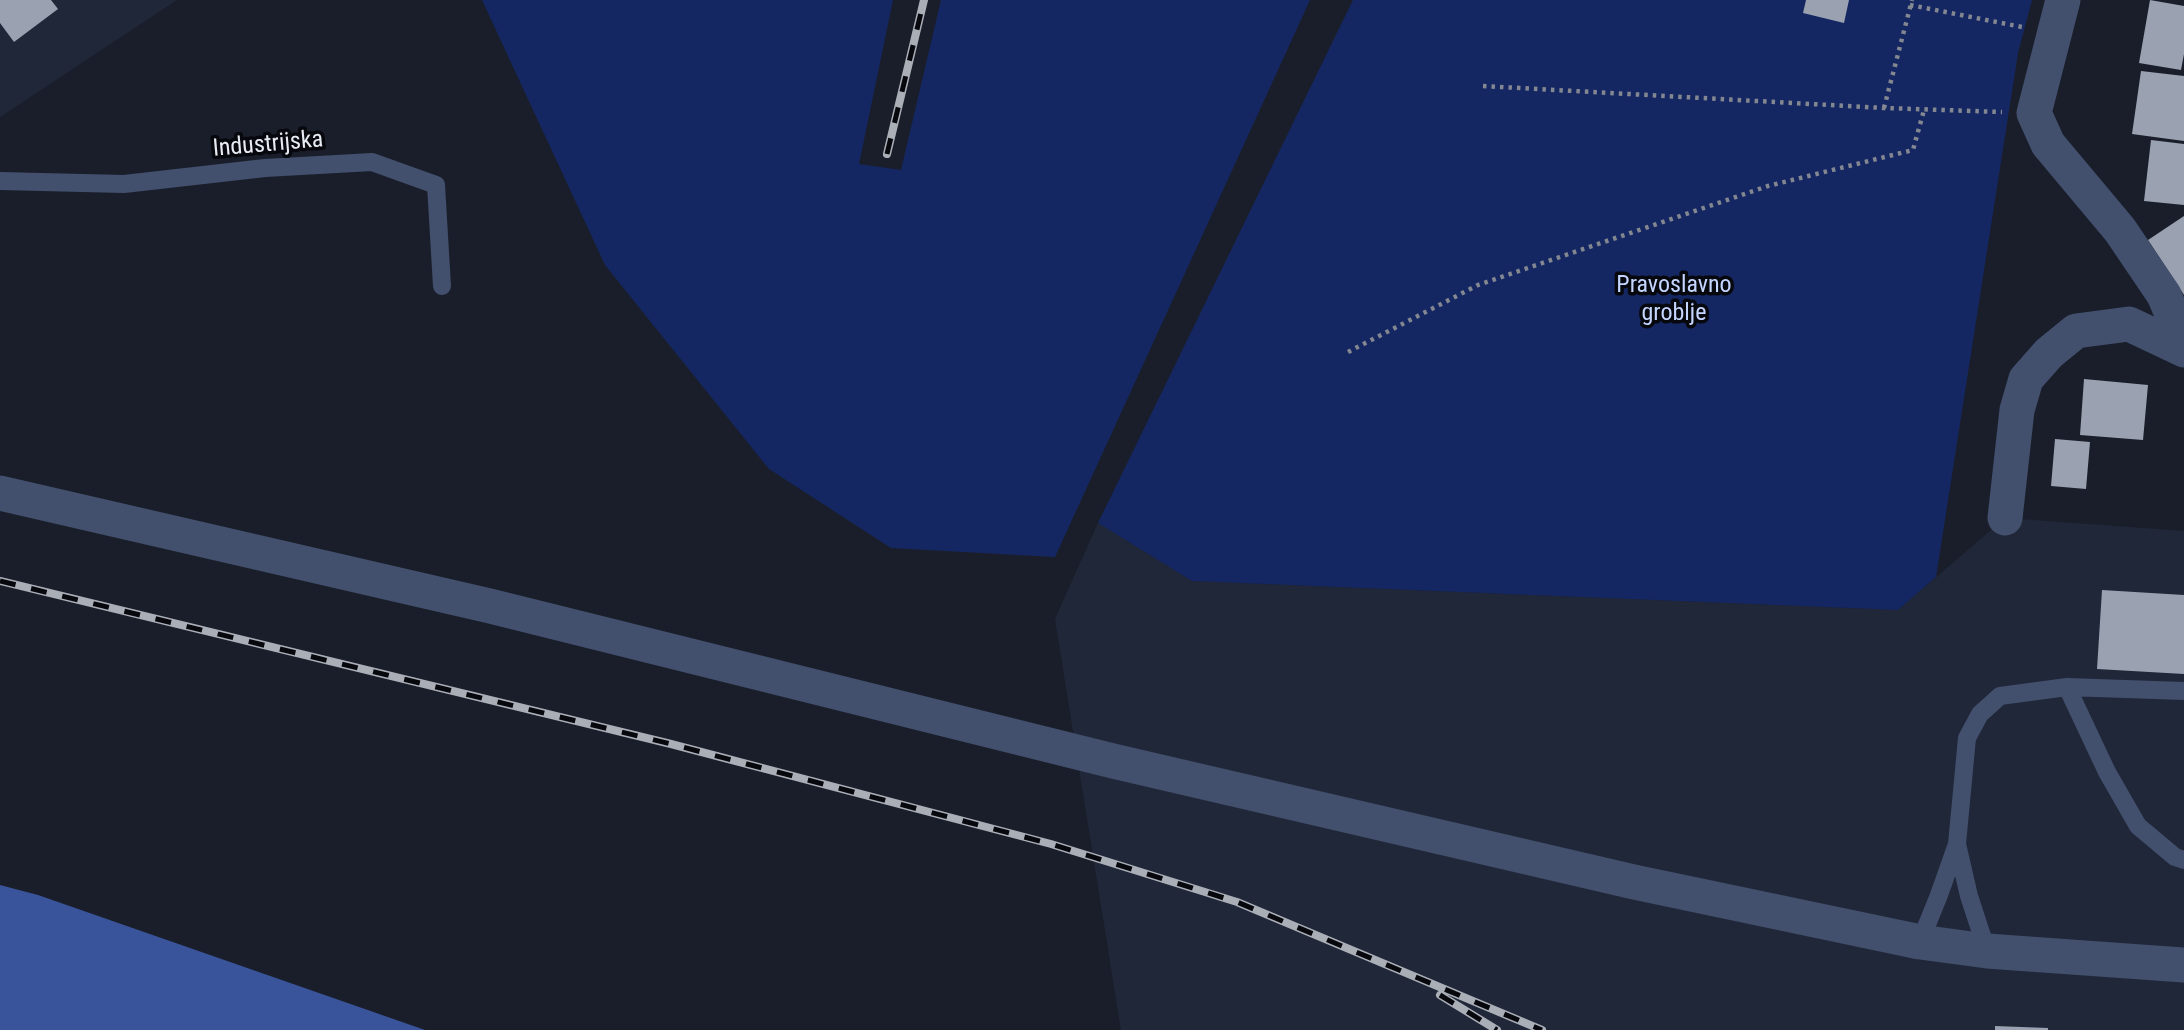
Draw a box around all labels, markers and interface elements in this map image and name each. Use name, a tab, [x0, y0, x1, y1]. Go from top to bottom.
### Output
street label: Industrijska	[212, 126, 324, 164]
park label: Pravoslavno groblje	[1616, 272, 1732, 328]

